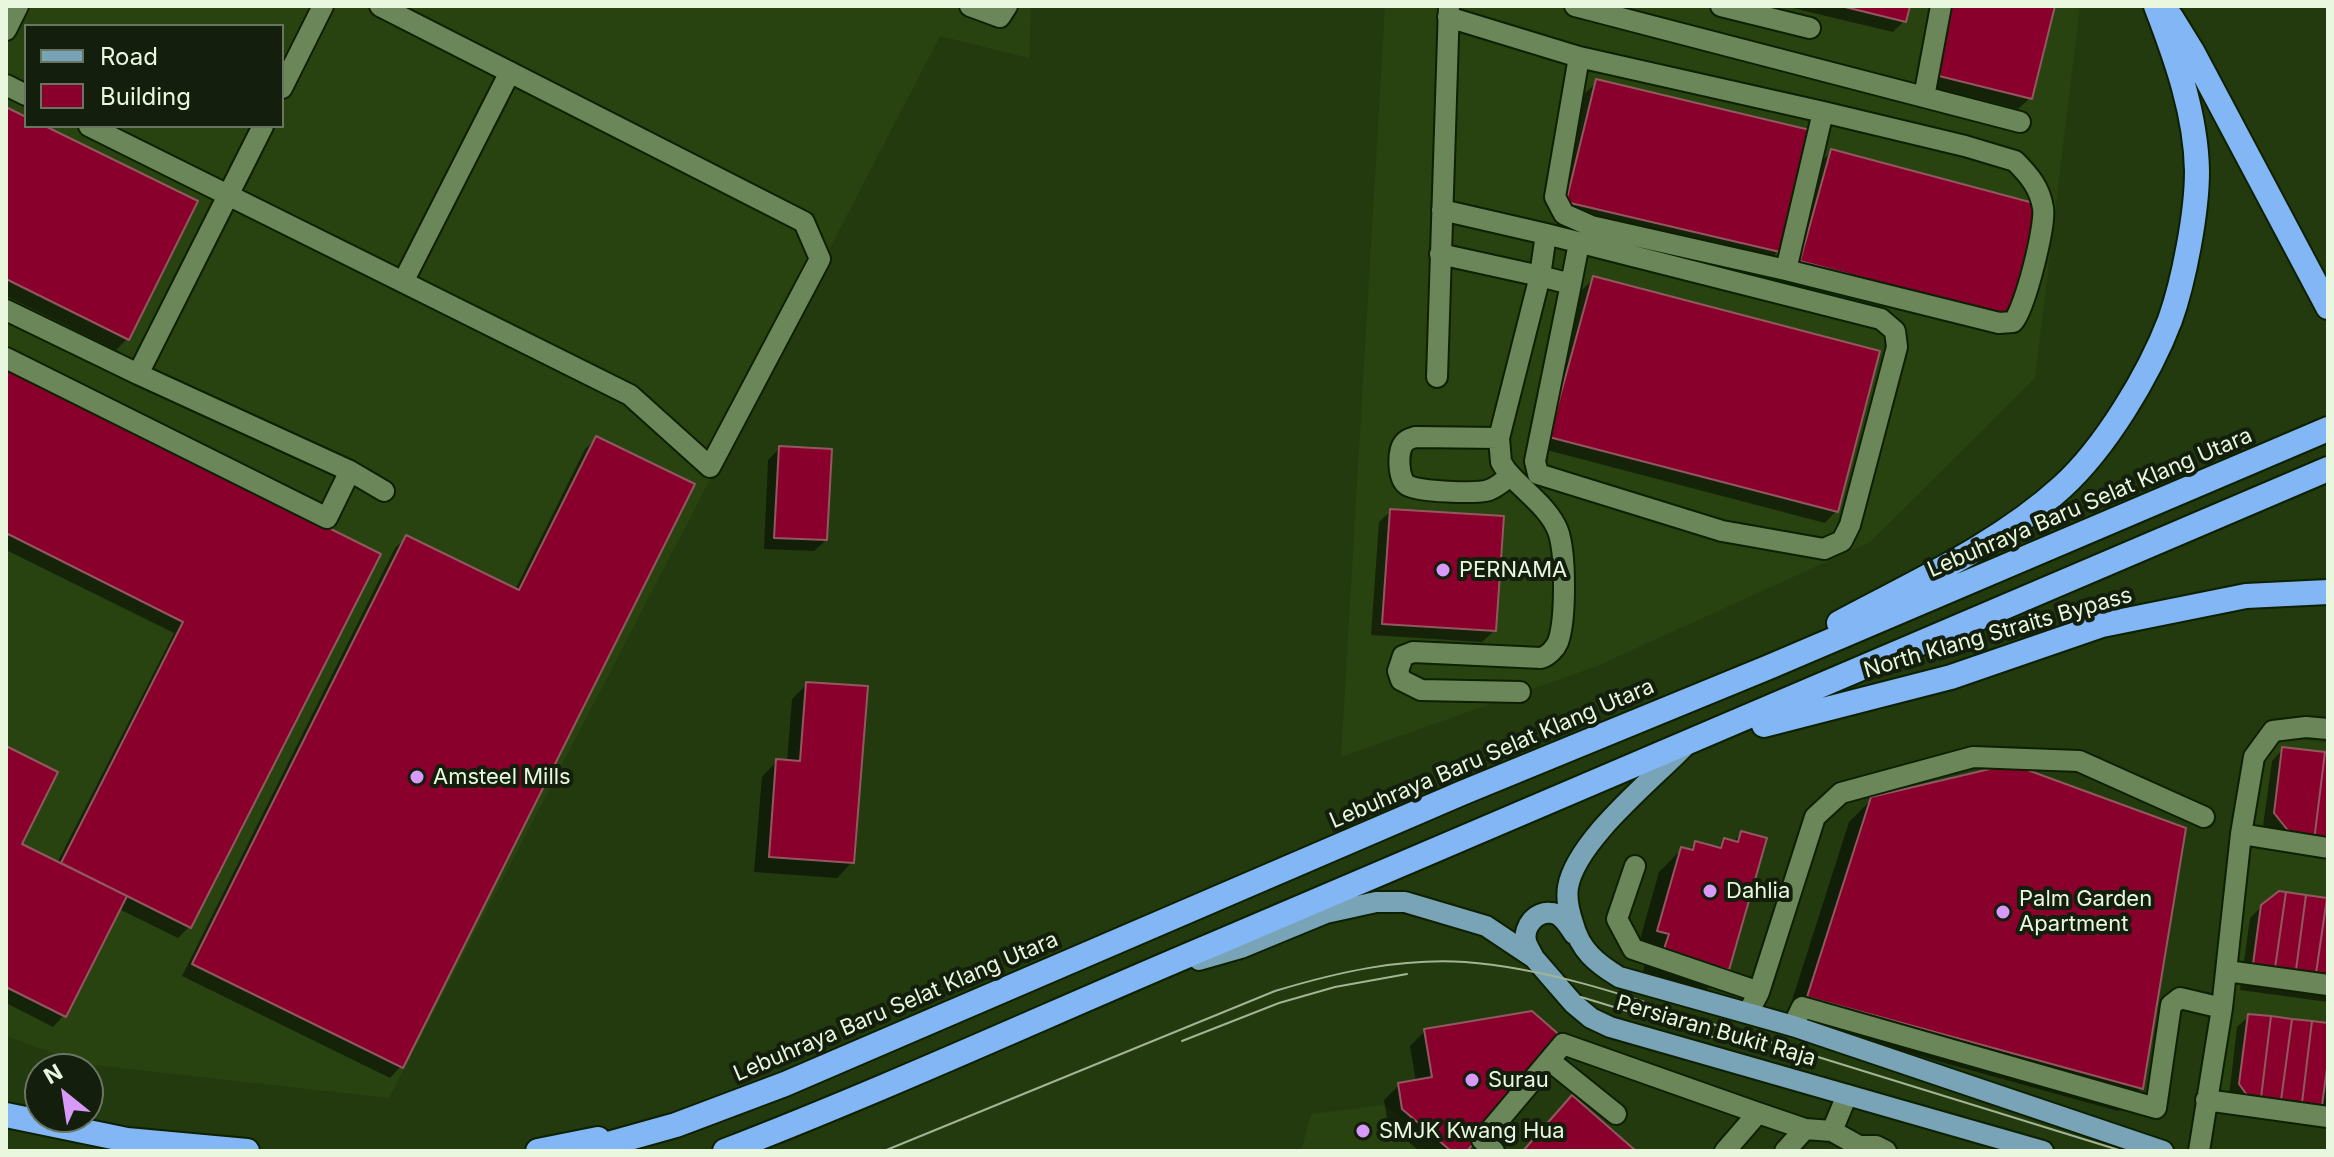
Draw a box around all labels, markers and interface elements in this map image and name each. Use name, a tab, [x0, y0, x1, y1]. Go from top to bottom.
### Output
legend	[24, 24, 284, 128]
text: Road	[100, 42, 158, 71]
text: Building	[100, 82, 191, 111]
street label: Lebuhraya Baru Selat Klang Utara	[1924, 422, 2256, 584]
place label: PERNAMA	[1459, 557, 1567, 583]
marker: PERNAMA	[1434, 561, 1452, 579]
street label: North Klang Straits Bypass	[1861, 582, 2135, 684]
street label: Lebuhraya Baru Selat Klang Utara	[1326, 673, 1658, 835]
place label: Amsteel Mills	[433, 764, 571, 790]
marker: Amsteel Mills	[408, 768, 426, 786]
place label: Dahlia	[1726, 878, 1790, 904]
marker: Dahlia	[1701, 882, 1719, 900]
place label: Palm Garden Apartment	[2019, 886, 2152, 938]
marker: Palm Garden Apartment	[1994, 903, 2012, 921]
street label: Lebuhraya Baru Selat Klang Utara	[730, 926, 1062, 1088]
street label: Persiaran Bukit Raja	[1613, 990, 1819, 1072]
north arrow	[24, 1053, 104, 1133]
text: N	[39, 1058, 67, 1089]
place label: Surau	[1488, 1067, 1549, 1093]
marker: Surau	[1463, 1071, 1481, 1089]
place label: SMJK Kwang Hua	[1379, 1118, 1565, 1144]
marker: SMJK Kwang Hua	[1354, 1122, 1372, 1140]

